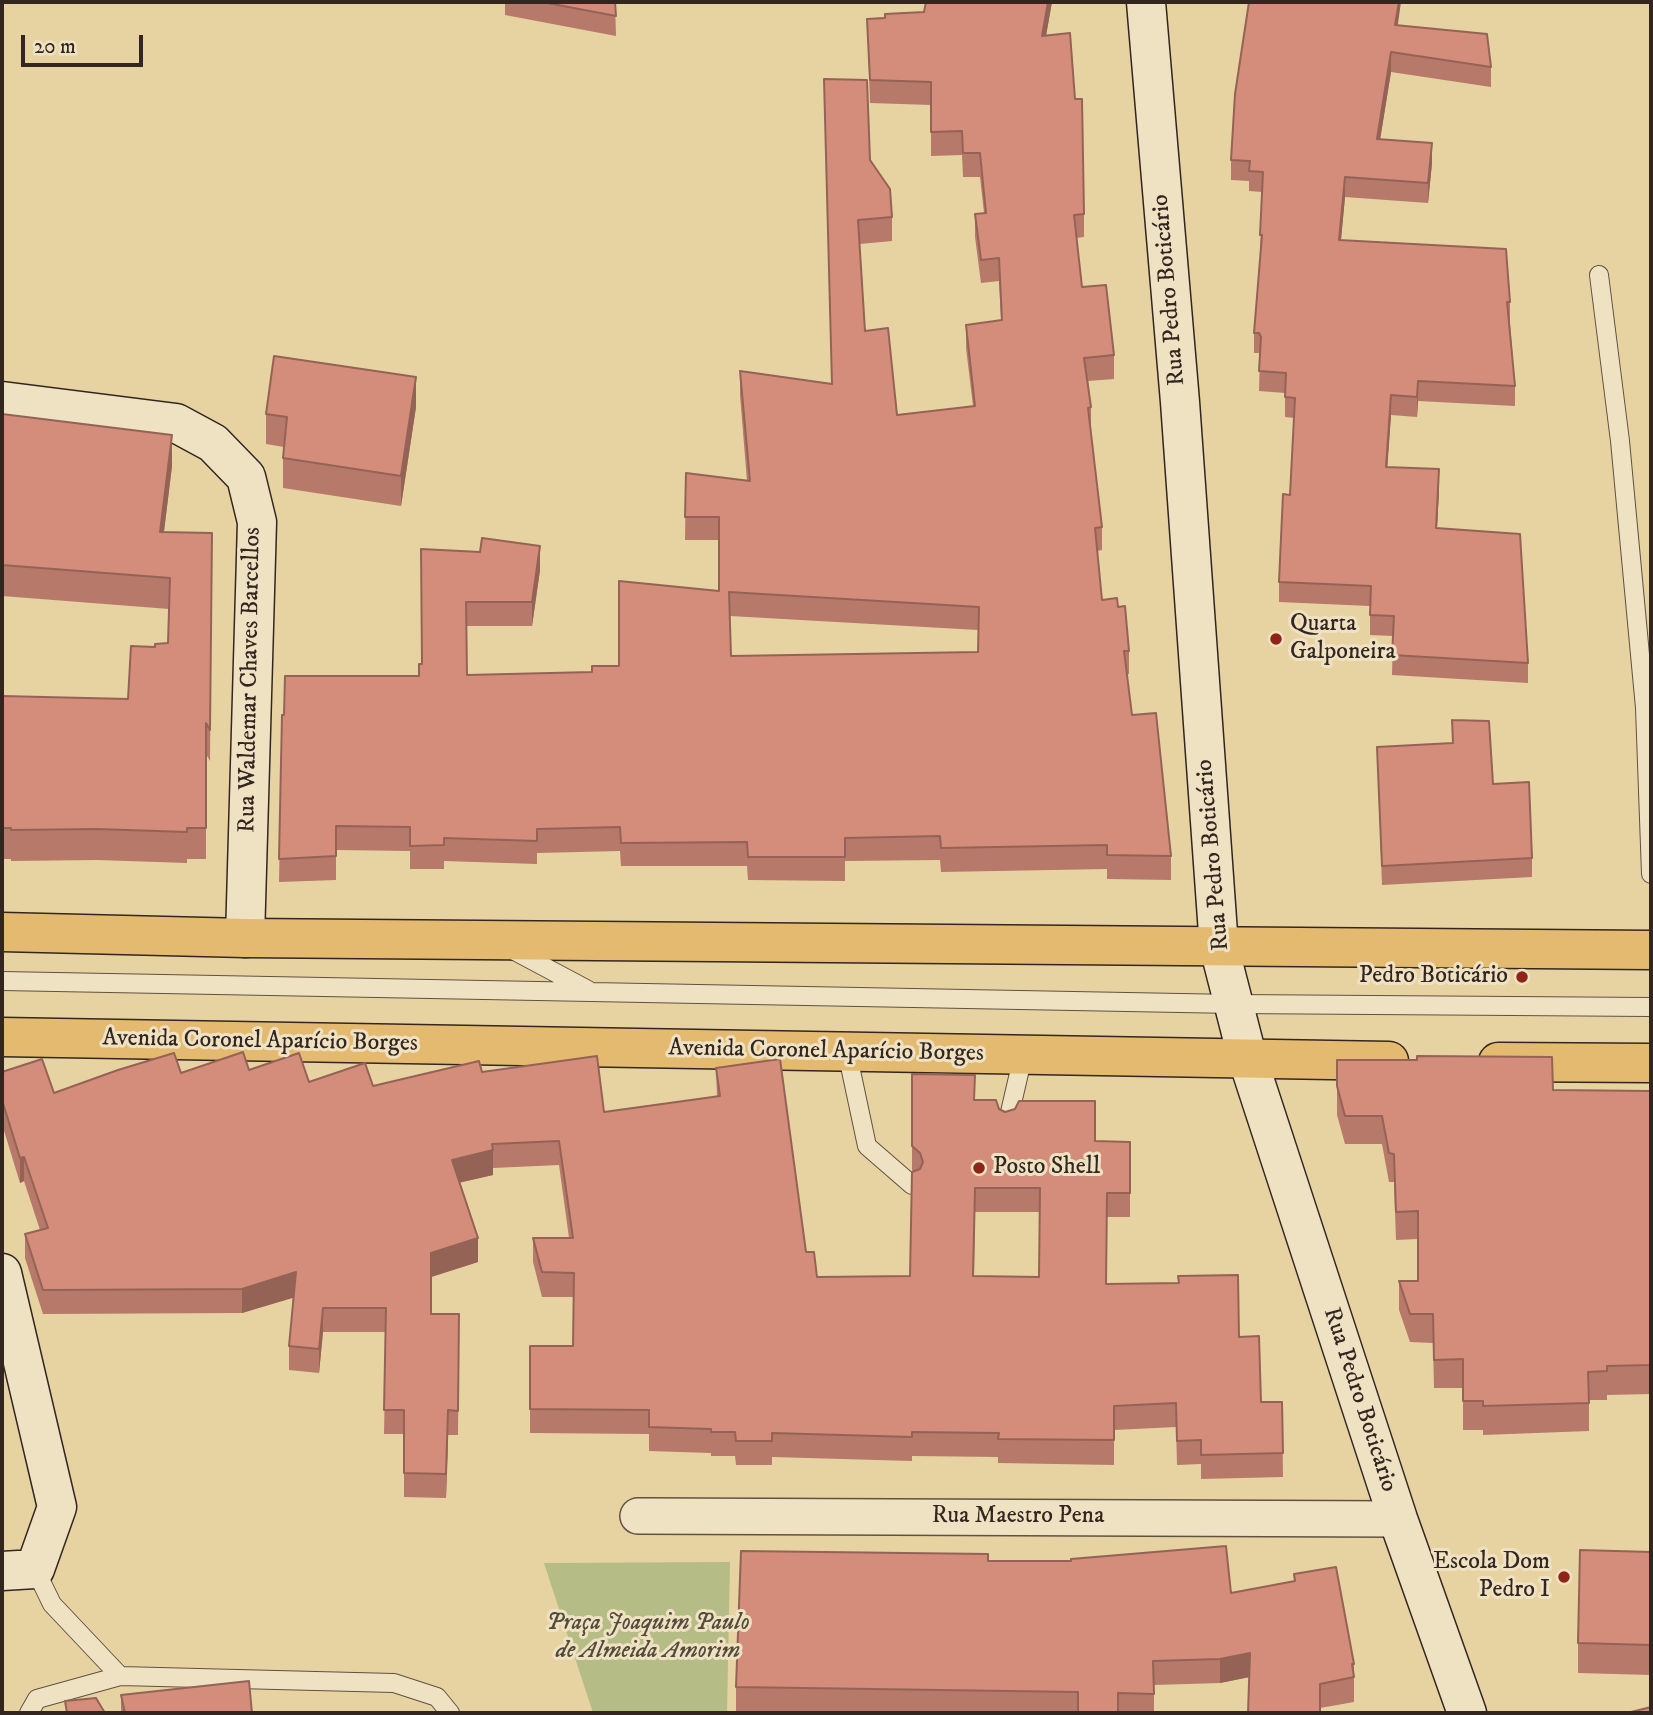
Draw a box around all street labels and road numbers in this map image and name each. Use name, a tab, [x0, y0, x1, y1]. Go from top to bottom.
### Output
street label: Rua Pedro Boticário	[1147, 193, 1193, 387]
street label: Rua Waldemar Chaves Barcellos	[234, 527, 268, 833]
street label: Rua Pedro Boticário	[1191, 758, 1237, 952]
street label: Avenida Coronel Aparício Borges	[102, 1025, 418, 1059]
street label: Avenida Coronel Aparício Borges	[668, 1035, 984, 1069]
street label: Rua Pedro Boticário	[1316, 1304, 1402, 1496]
street label: Rua Maestro Pena	[932, 1503, 1104, 1531]

